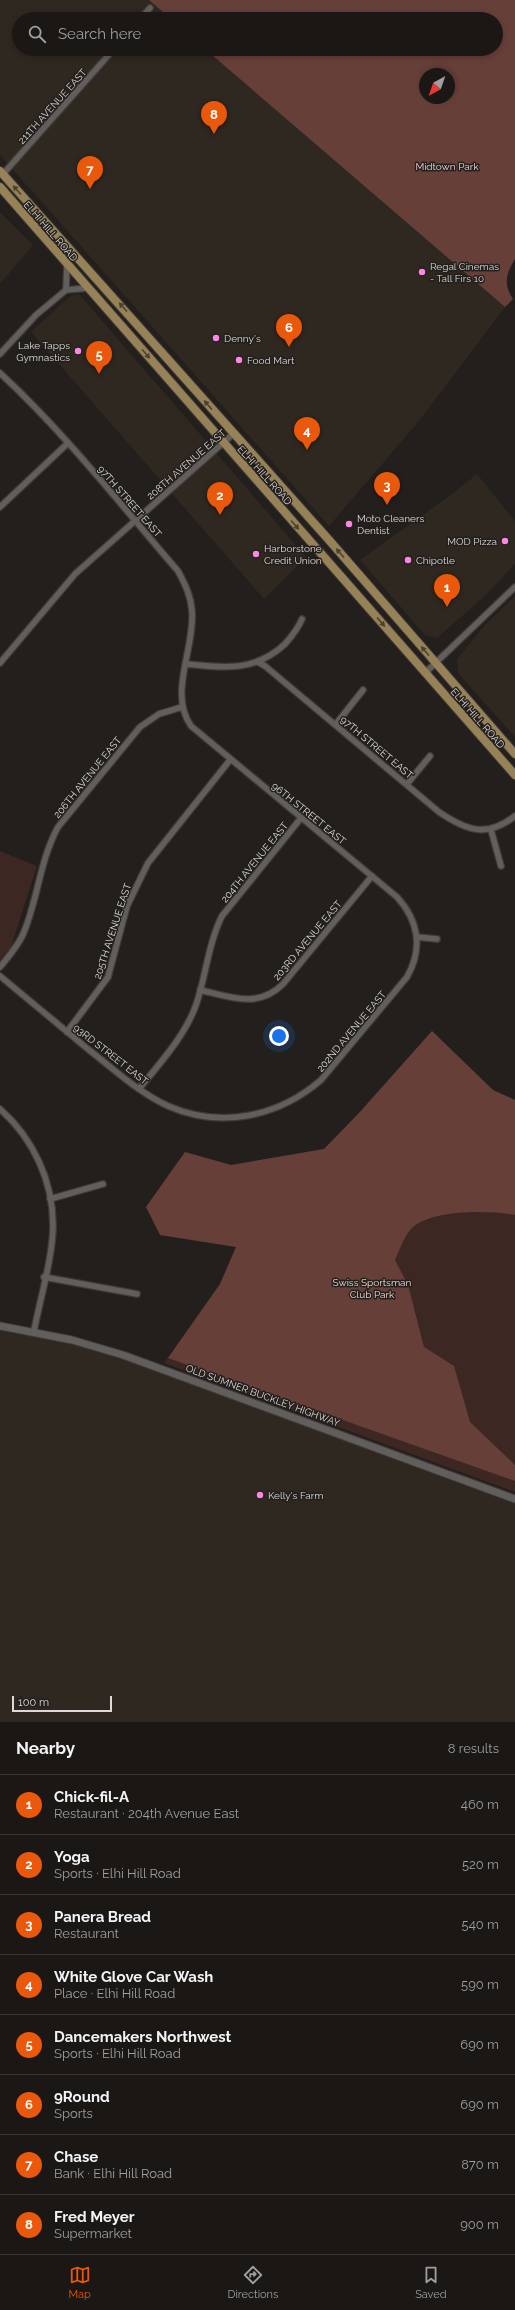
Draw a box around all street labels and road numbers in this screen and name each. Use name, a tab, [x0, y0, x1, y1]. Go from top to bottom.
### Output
street label: 211TH AVENUE EAST	[16, 67, 89, 146]
street label: ELHI HILL ROAD	[22, 199, 80, 264]
street label: 208TH AVENUE EAST	[144, 426, 228, 502]
street label: ELHI HILL ROAD	[235, 443, 294, 507]
street label: 97TH STREET EAST	[96, 463, 164, 539]
street label: ELHI HILL ROAD	[449, 686, 507, 751]
street label: 97TH STREET EAST	[338, 714, 415, 781]
street label: 206TH AVENUE EAST	[51, 735, 123, 820]
street label: 96TH STREET EAST	[269, 780, 348, 847]
street label: 204TH AVENUE EAST	[219, 820, 290, 905]
street label: 205TH AVENUE EAST	[92, 882, 133, 980]
street label: 203RD AVENUE EAST	[271, 898, 344, 982]
street label: 202ND AVENUE EAST	[315, 989, 388, 1074]
street label: 93RD STREET EAST	[71, 1022, 150, 1087]
street label: OLD SUMNER BUCKLEY HIGHWAY	[184, 1362, 342, 1429]

